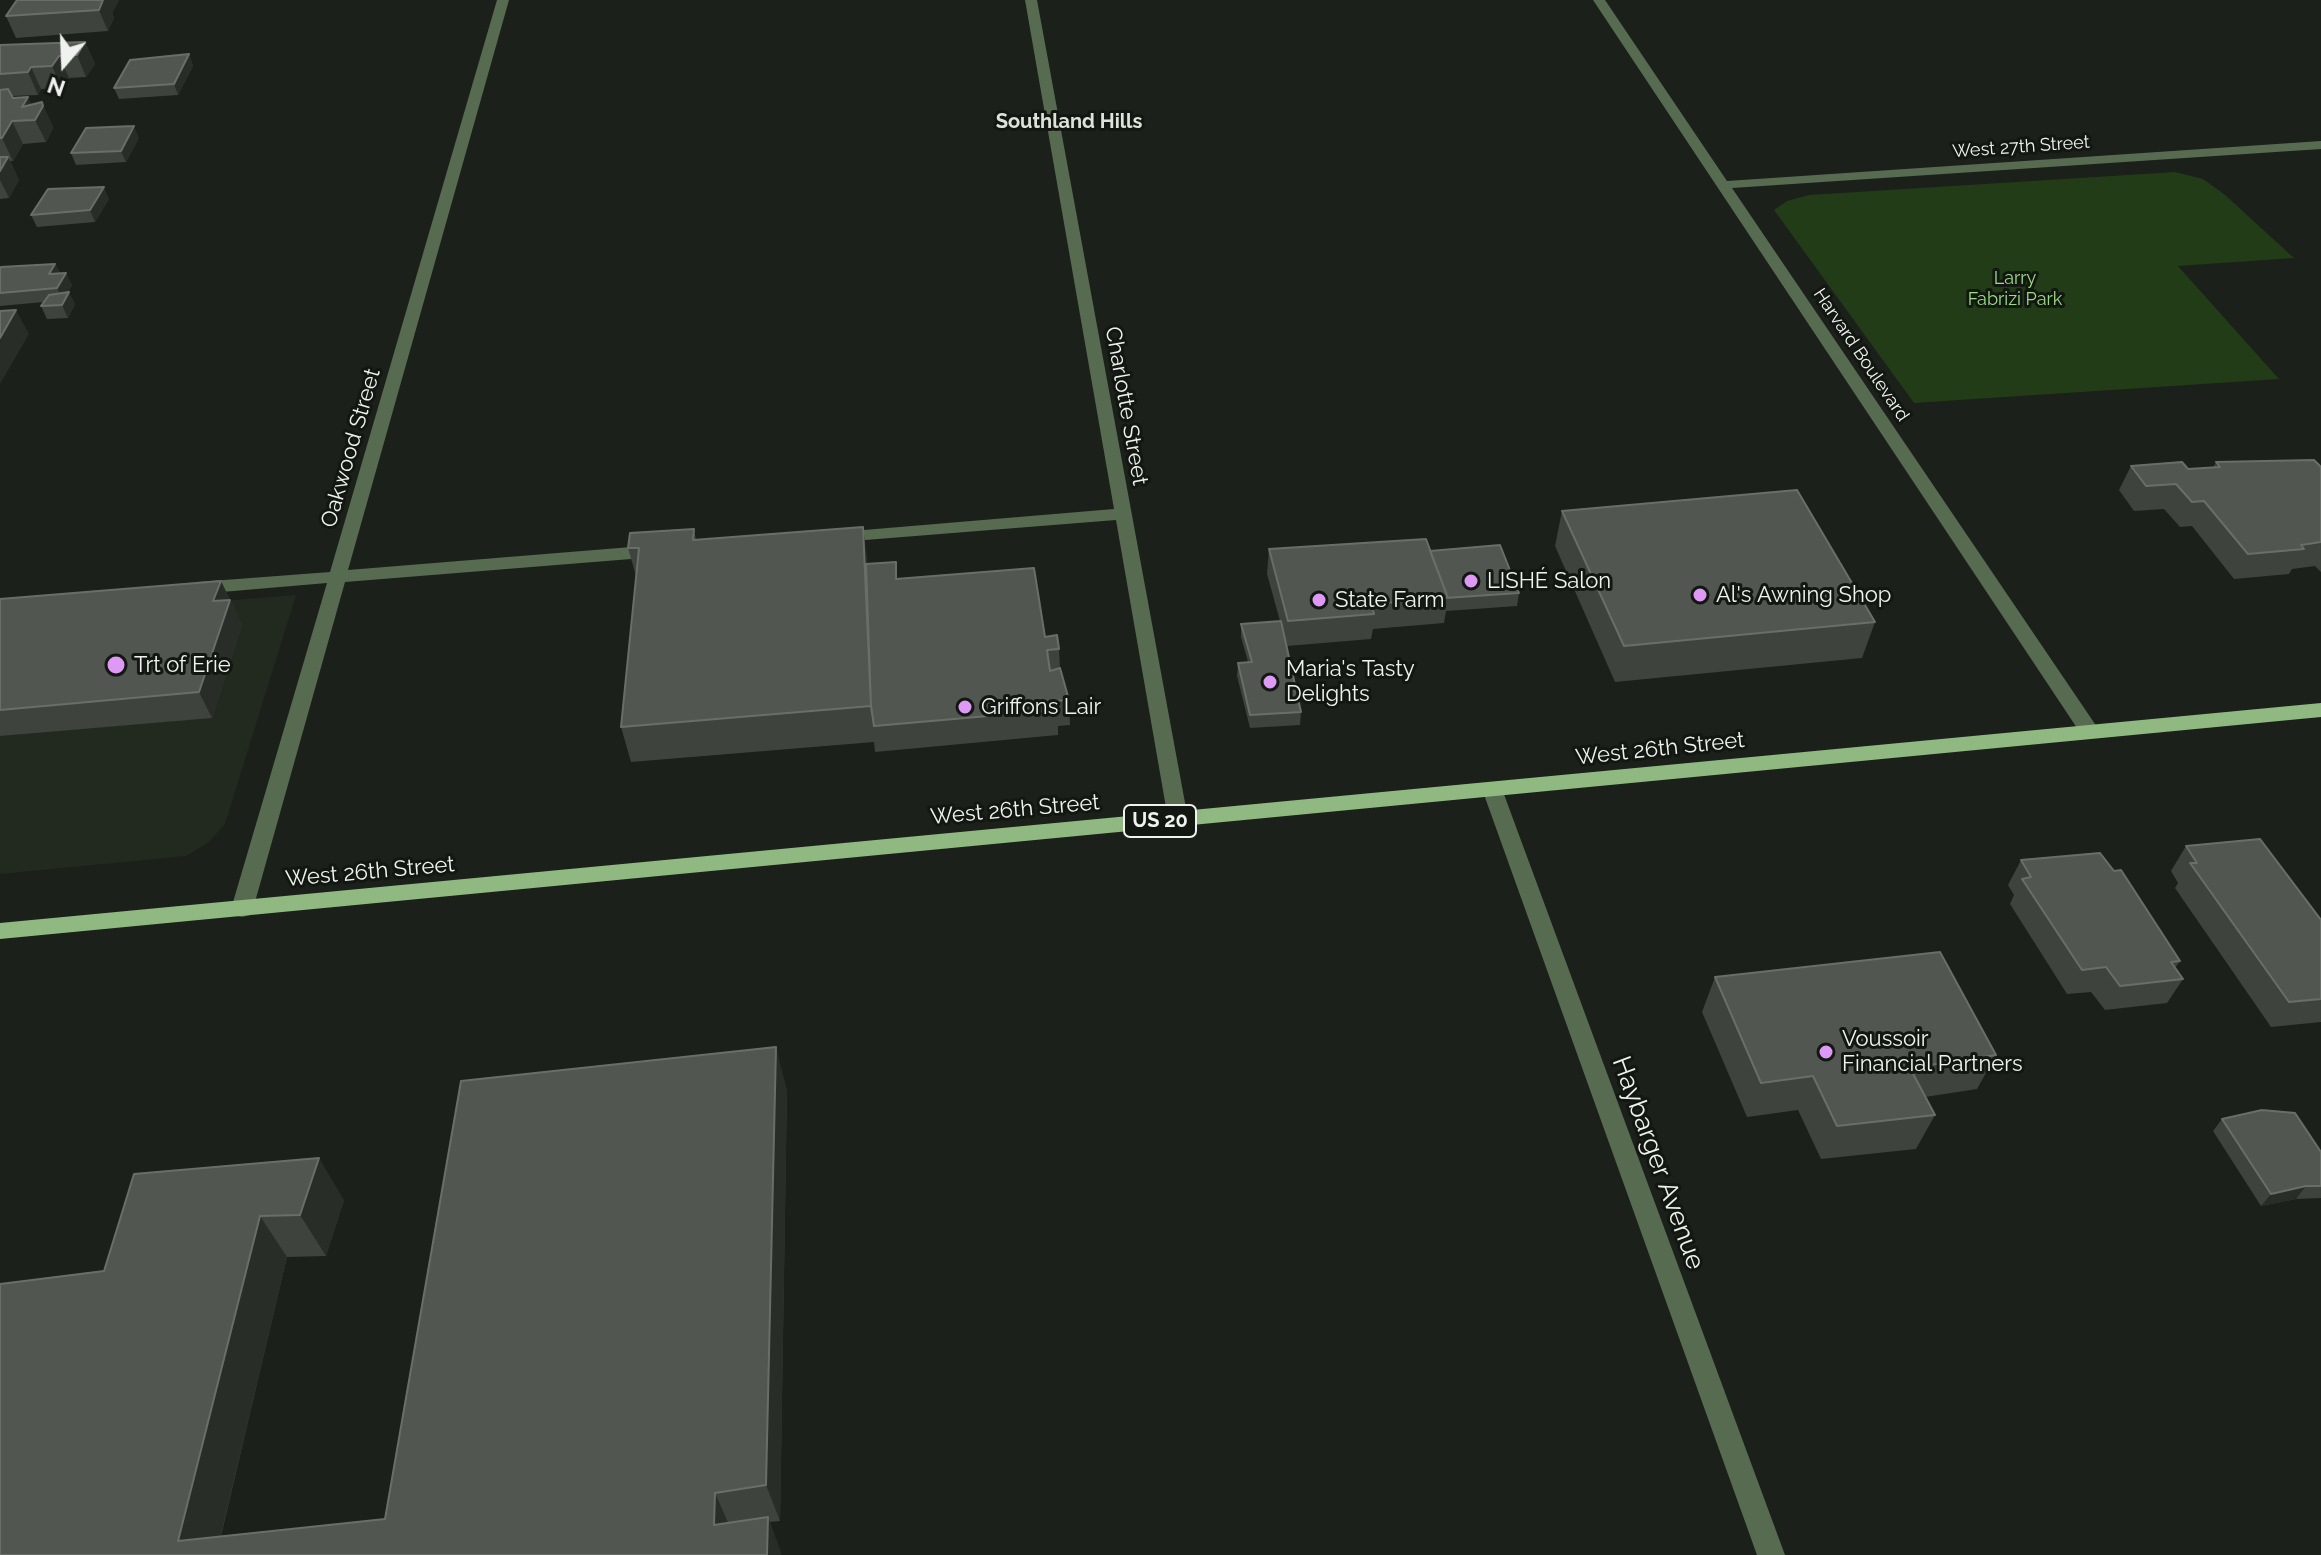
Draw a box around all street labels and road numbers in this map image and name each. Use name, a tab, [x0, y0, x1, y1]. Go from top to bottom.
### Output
street label: West 27th Street	[1952, 131, 2090, 163]
street label: Harvard Boulevard	[1809, 285, 1913, 425]
street label: Charlotte Street	[1099, 325, 1153, 487]
street label: Oakwood Street	[316, 366, 386, 530]
street label: West 26th Street	[1574, 727, 1746, 771]
street label: West 26th Street	[929, 789, 1101, 831]
road number: US 20	[1124, 805, 1196, 837]
street label: West 26th Street	[284, 851, 456, 893]
street label: Haybarger Avenue	[1605, 1052, 1711, 1274]

